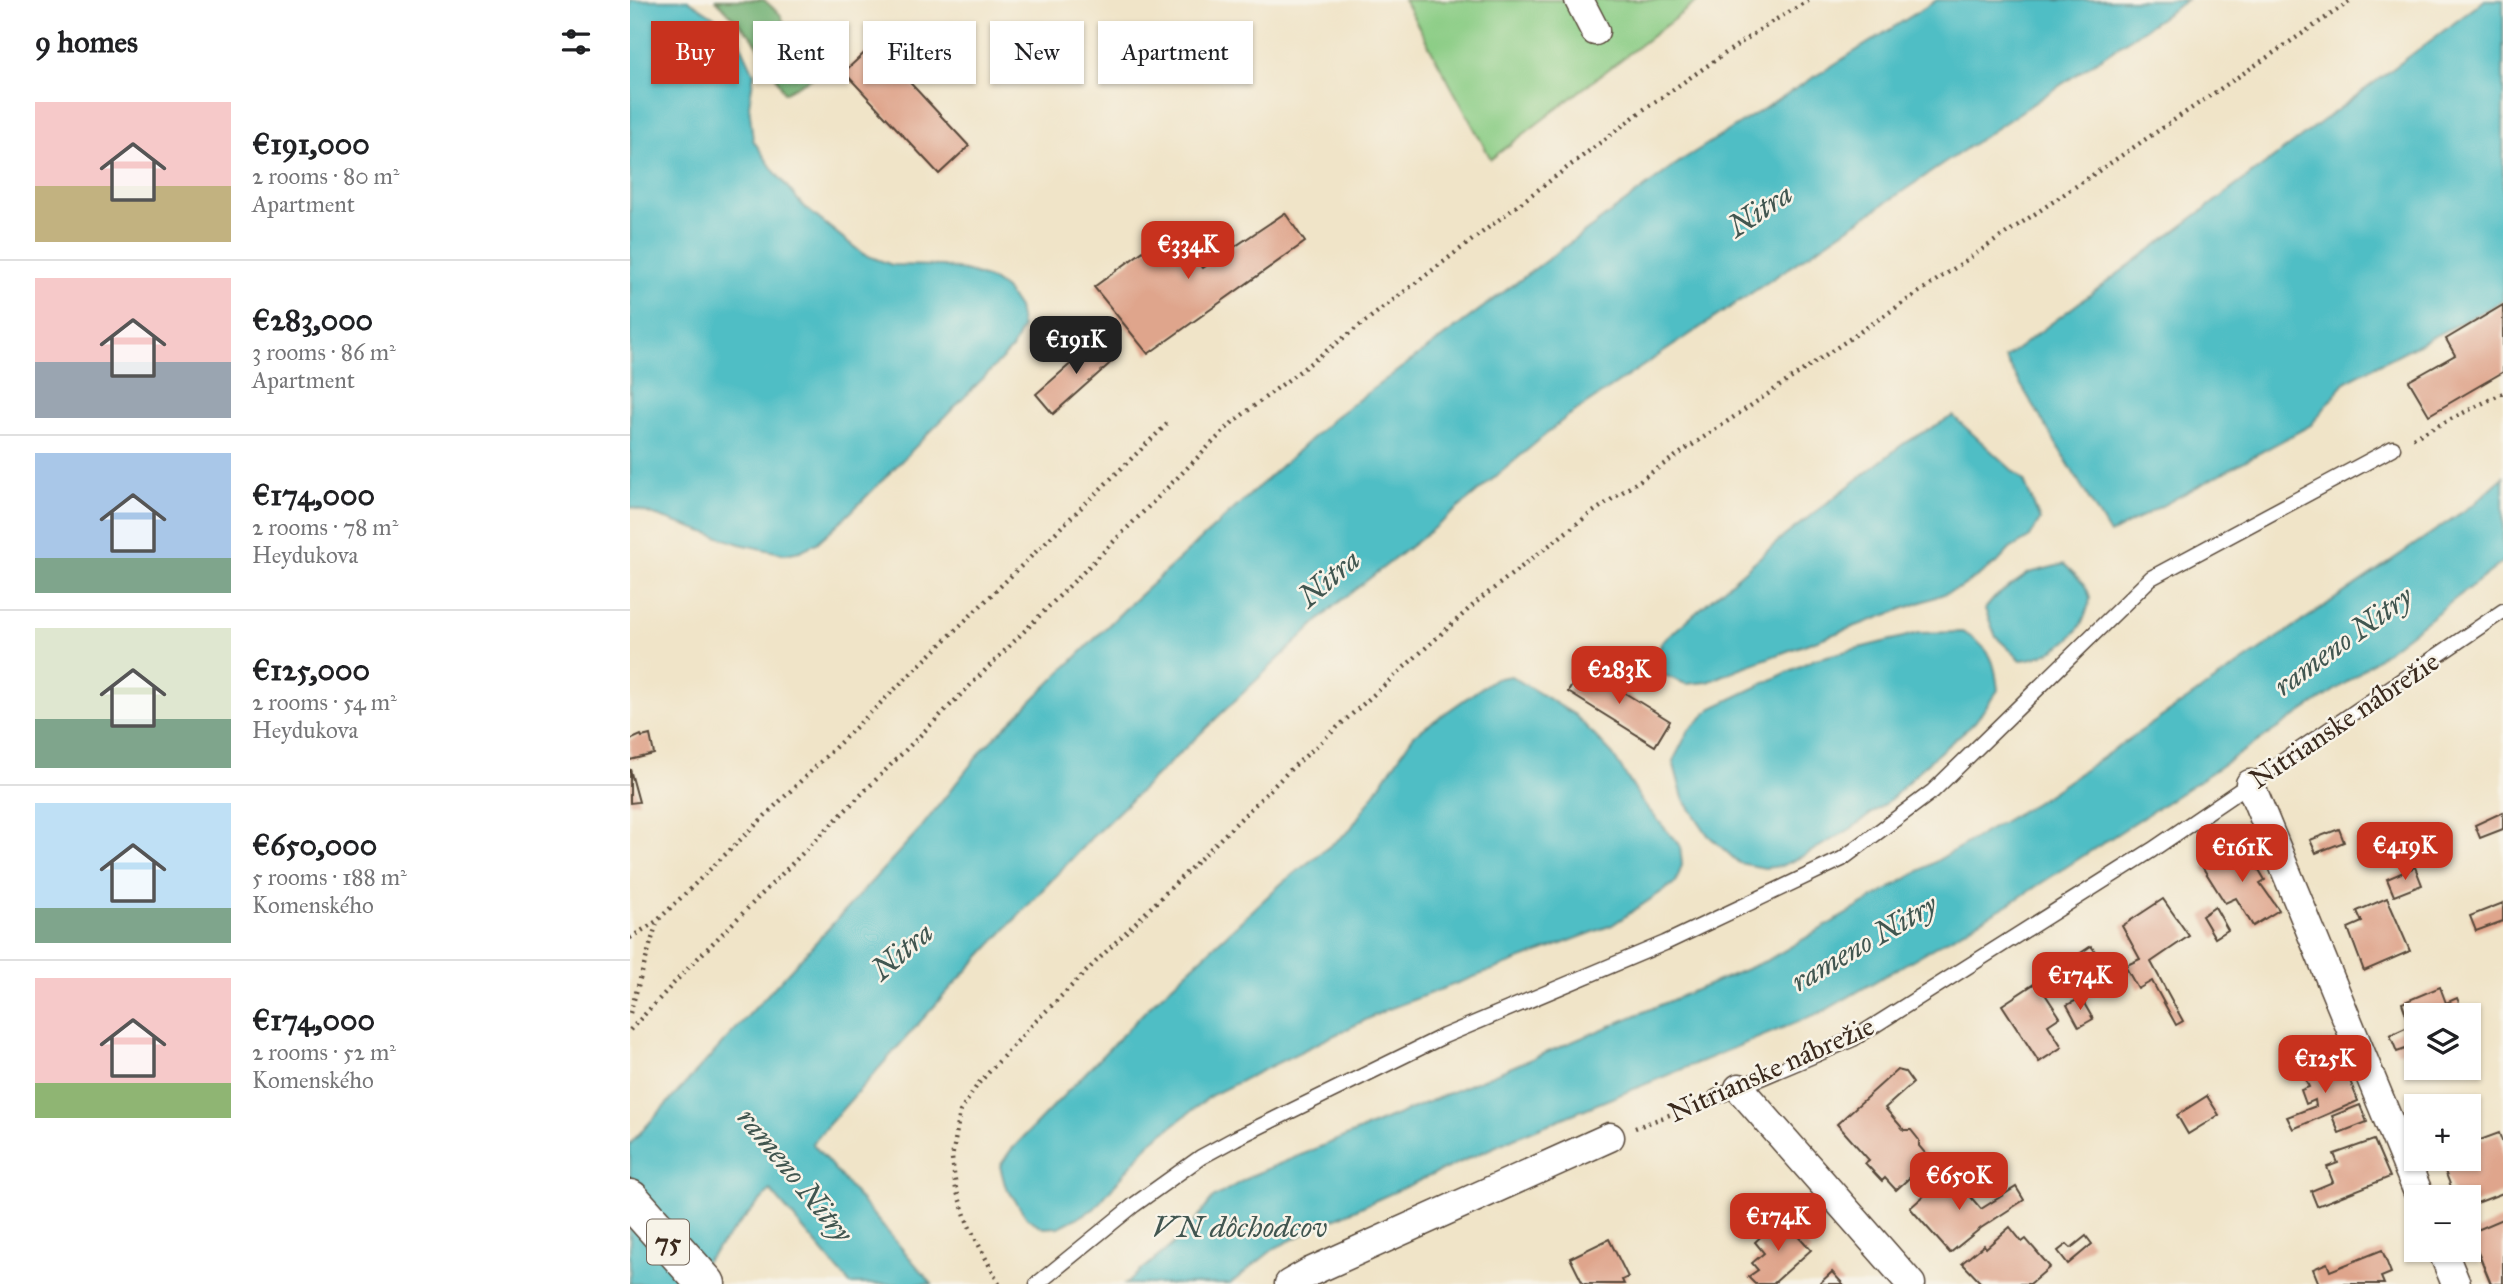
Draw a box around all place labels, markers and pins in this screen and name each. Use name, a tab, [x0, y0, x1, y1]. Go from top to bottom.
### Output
pin: €334K	[1139, 222, 1237, 281]
pin: €191K	[1027, 316, 1125, 376]
pin: €283K	[1570, 646, 1668, 706]
pin: €419K	[2356, 822, 2454, 882]
pin: €161K	[2193, 824, 2291, 884]
pin: €174K	[2031, 953, 2129, 1012]
pin: €125K	[2276, 1036, 2374, 1095]
pin: €650K	[1910, 1152, 2008, 1212]
pin: €174K	[1729, 1194, 1827, 1253]

